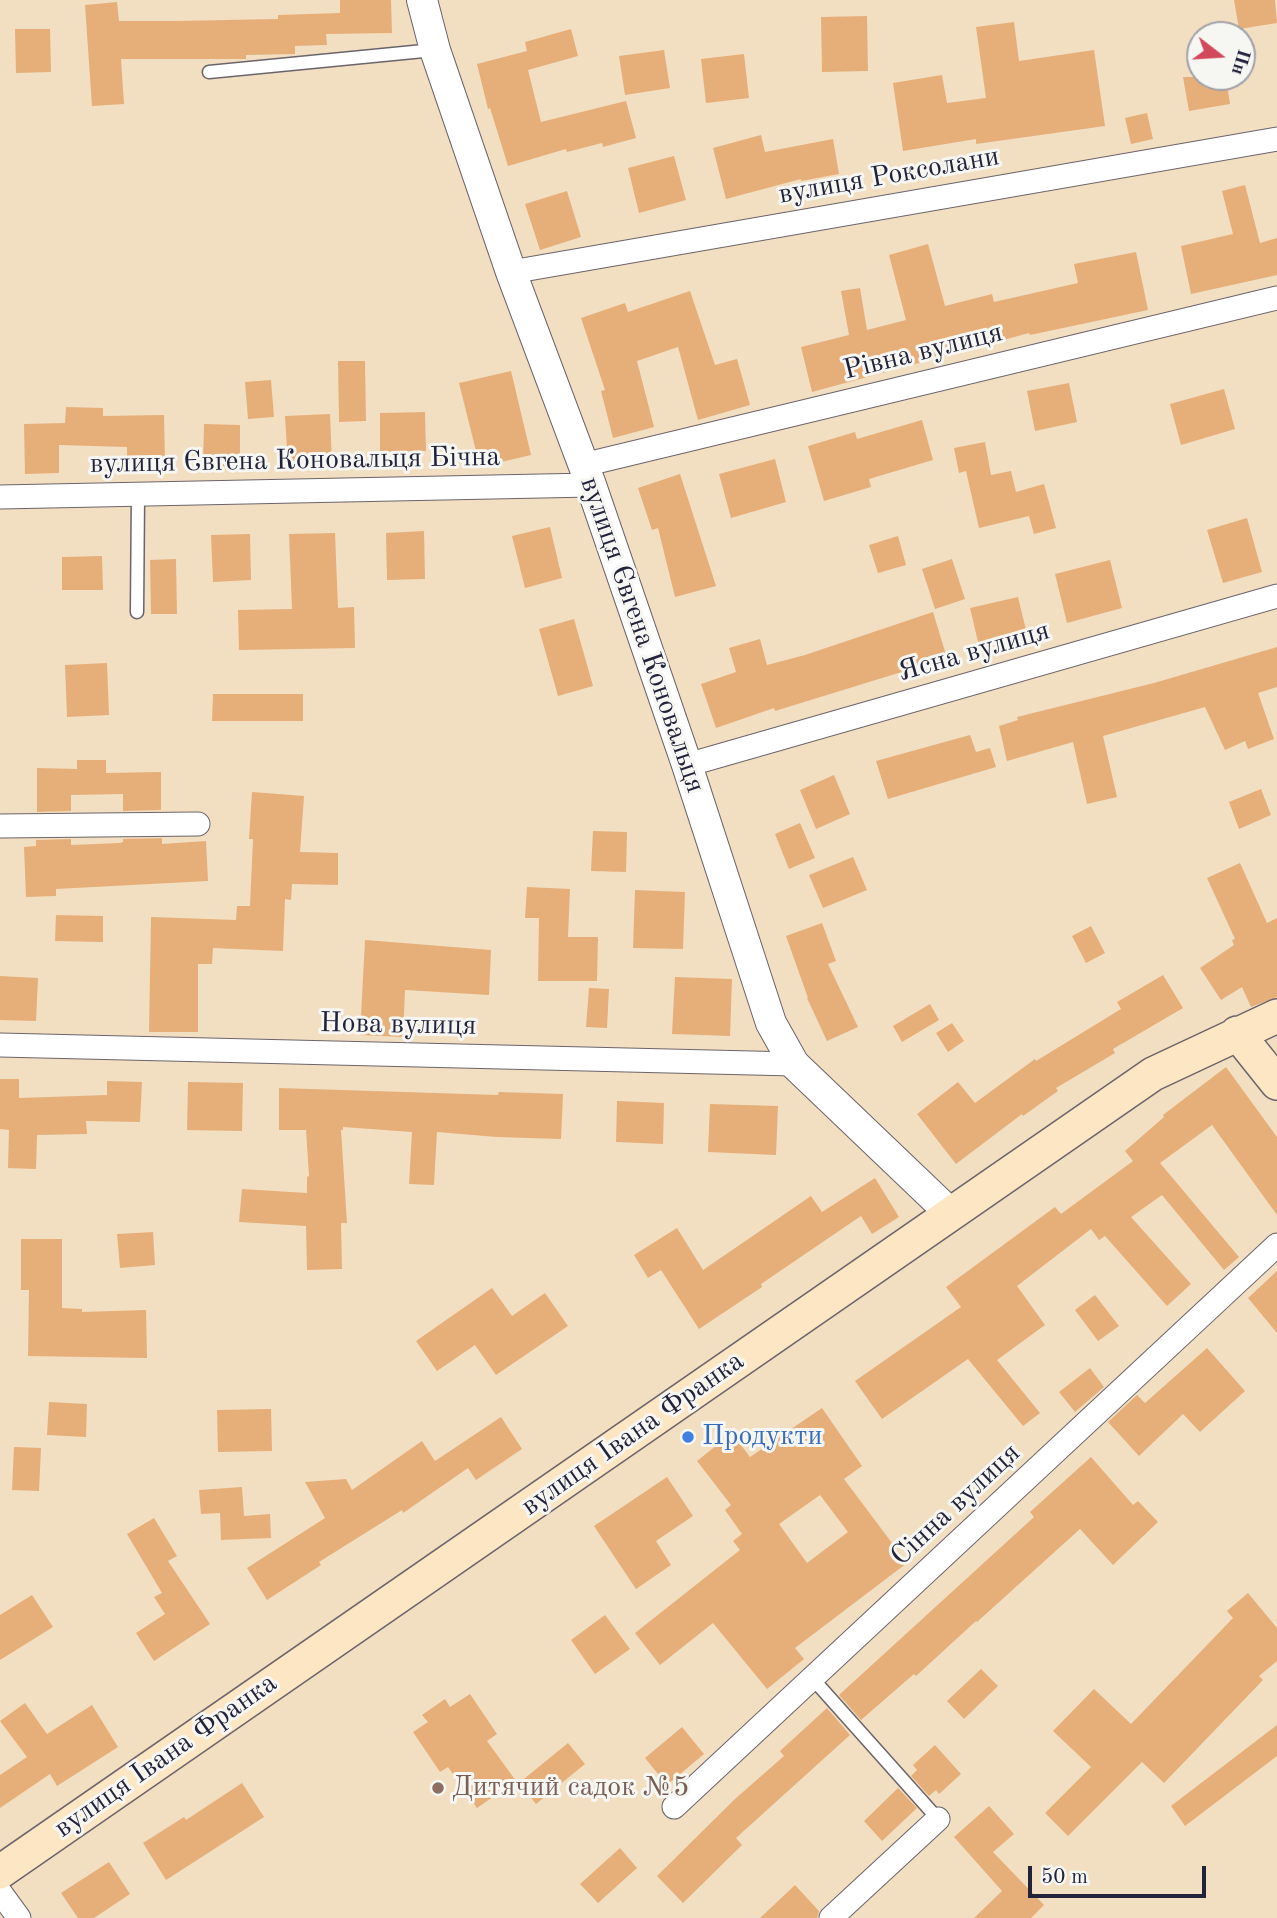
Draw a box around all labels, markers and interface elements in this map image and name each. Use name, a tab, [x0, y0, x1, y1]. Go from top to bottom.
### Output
north arrow	[1186, 21, 1256, 91]
text: Пн	[1227, 46, 1253, 77]
street label: вулиця Роксолани	[776, 140, 1002, 212]
street label: Рівна вулиця	[840, 316, 1006, 388]
street label: вулиця Євгена Коновальця Бічна	[90, 441, 500, 481]
street label: вулиця Євгена Коновальця	[572, 473, 712, 797]
street label: Ясна вулиця	[894, 614, 1054, 690]
street label: Нова вулиця	[319, 1007, 477, 1043]
street label: вулиця Івана Франка	[515, 1345, 751, 1523]
place label: Продукти	[702, 1420, 823, 1454]
marker: Продукти	[680, 1429, 696, 1445]
street label: Сінна вулиця	[884, 1437, 1028, 1573]
street label: вулиця Івана Франка	[48, 1667, 284, 1845]
place label: Дитячий садок №5	[452, 1771, 689, 1805]
marker: Дитячий садок №5	[430, 1780, 446, 1796]
scale bar	[1032, 1852, 1210, 1896]
text: 50 m	[1041, 1867, 1088, 1888]

